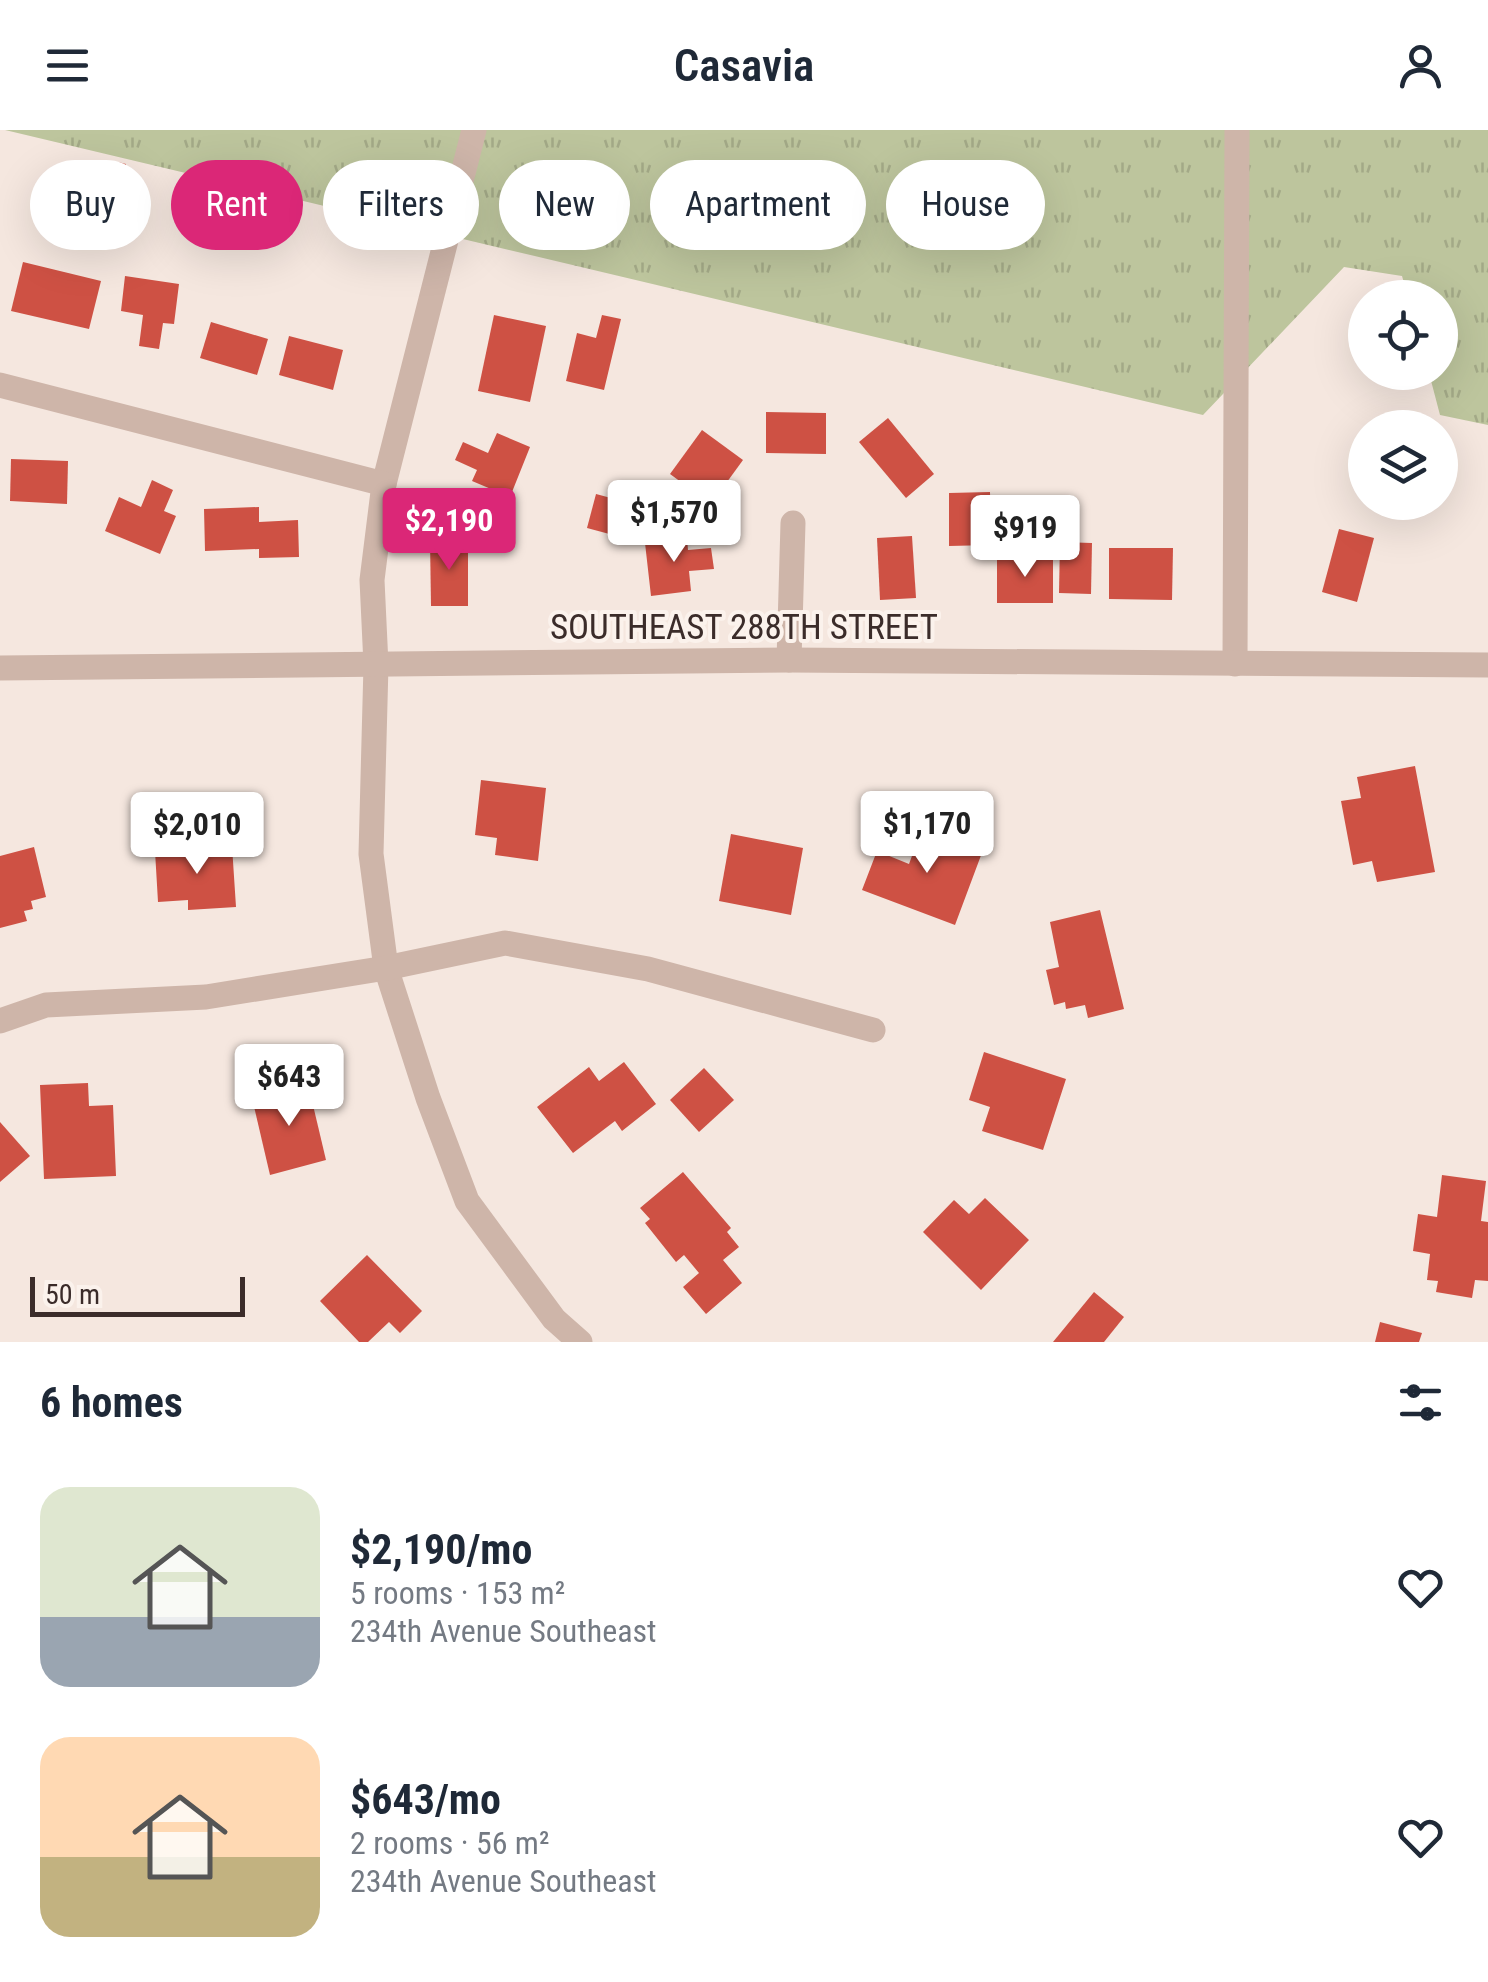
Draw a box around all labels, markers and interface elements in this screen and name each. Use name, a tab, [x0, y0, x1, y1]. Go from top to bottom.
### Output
icon: menu	[40, 38, 95, 93]
icon: person	[1393, 38, 1448, 93]
text: Casavia	[674, 39, 814, 92]
chip: Buy	[30, 160, 151, 250]
chip: Rent	[171, 160, 303, 250]
chip: Filters	[323, 160, 479, 250]
chip: New	[499, 160, 630, 250]
chip: Apartment	[650, 160, 866, 250]
chip: House	[886, 160, 1045, 250]
map controls	[1348, 280, 1458, 520]
button: locate	[1348, 280, 1458, 390]
button: layers	[1348, 410, 1458, 520]
pin: $1,570	[593, 480, 755, 565]
pin: $2,190	[368, 488, 530, 573]
text: $1,570	[630, 493, 718, 531]
pin: $919	[966, 495, 1084, 580]
text: $2,190	[405, 501, 493, 539]
text: $919	[993, 508, 1057, 546]
street label: SOUTHEAST 288TH STREET	[550, 607, 938, 648]
pin: $1,170	[846, 791, 1008, 876]
pin: $2,010	[116, 792, 278, 877]
text: $1,170	[883, 804, 971, 842]
text: $2,010	[153, 805, 241, 843]
pin: $643	[230, 1044, 348, 1129]
text: $643	[257, 1057, 321, 1095]
scale bar	[30, 1272, 245, 1316]
text: 50 m	[45, 1278, 100, 1311]
icon: filters	[1393, 1375, 1448, 1430]
text: 6 homes	[40, 1378, 183, 1427]
text: $2,190/mo	[350, 1525, 532, 1574]
icon: home	[120, 1527, 240, 1647]
icon: heart	[1393, 1560, 1448, 1615]
text: 5 rooms · 153 m²	[350, 1574, 565, 1612]
text: 234th Avenue Southeast	[350, 1612, 657, 1650]
text: $643/mo	[350, 1775, 501, 1824]
icon: home	[120, 1777, 240, 1897]
icon: heart	[1393, 1810, 1448, 1865]
text: 2 rooms · 56 m²	[350, 1824, 549, 1862]
text: 234th Avenue Southeast	[350, 1862, 657, 1900]

